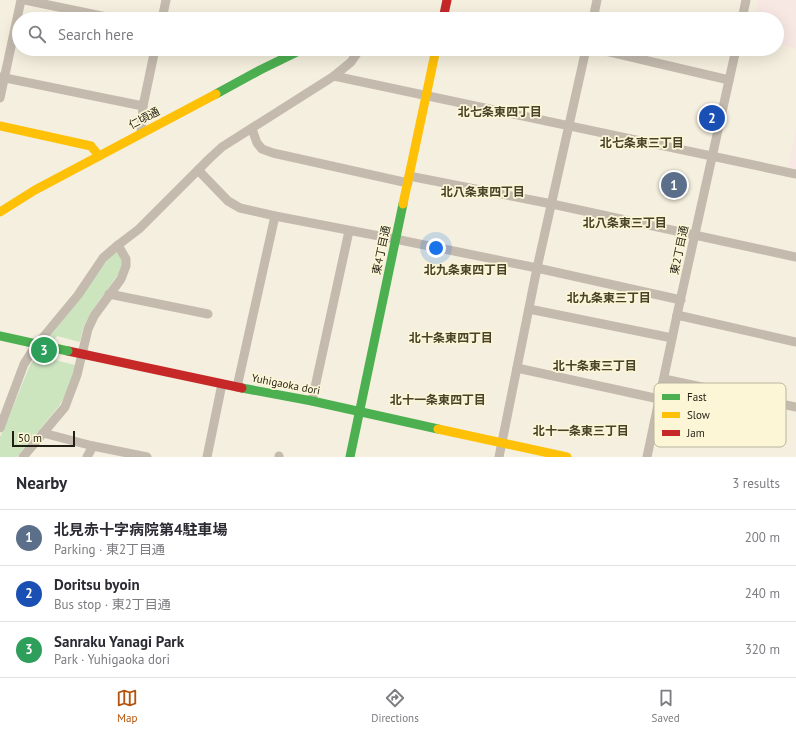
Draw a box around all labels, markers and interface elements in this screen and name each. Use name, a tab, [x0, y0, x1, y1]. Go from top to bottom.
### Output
search box	[12, 12, 784, 56]
icon: search	[26, 23, 48, 45]
text: Search here	[58, 25, 134, 44]
pin: 2	[699, 103, 725, 133]
street label: 仁頃通	[126, 104, 162, 132]
district label: 北七条東四丁目	[458, 104, 542, 119]
district label: 北七条東三丁目	[600, 135, 684, 150]
pin: 1	[661, 170, 687, 200]
district label: 北八条東四丁目	[441, 184, 525, 199]
district label: 北八条東三丁目	[583, 215, 667, 230]
street label: 東4丁目通	[369, 224, 393, 276]
street label: 東2丁目通	[667, 224, 691, 276]
your location	[426, 238, 446, 258]
district label: 北九条東四丁目	[424, 262, 508, 277]
district label: 北九条東三丁目	[567, 290, 651, 305]
district label: 北十条東四丁目	[409, 330, 493, 345]
pin: 3	[31, 335, 57, 365]
district label: 北十条東三丁目	[553, 358, 637, 373]
street label: Yuhigaoka dori	[250, 370, 322, 398]
legend	[654, 383, 786, 447]
text: Fast	[687, 390, 707, 404]
district label: 北十一条東四丁目	[390, 392, 486, 407]
text: Slow	[687, 408, 710, 422]
district label: 北十一条東三丁目	[533, 423, 629, 438]
text: Jam	[686, 426, 705, 440]
scale bar	[12, 429, 75, 448]
text: 50 m	[18, 431, 42, 445]
text: Nearby	[16, 472, 67, 494]
text: 3 results	[732, 475, 780, 492]
text: 北見赤十字病院第4駐車場	[54, 520, 228, 539]
text: 1	[25, 529, 33, 546]
text: 200 m	[745, 529, 780, 546]
text: Parking · 東2丁目通	[54, 541, 165, 558]
text: Doritsu byoin	[54, 575, 140, 594]
text: 2	[25, 585, 33, 602]
text: 240 m	[745, 585, 780, 602]
text: Bus stop · 東2丁目通	[54, 596, 171, 613]
text: Sanraku Yanagi Park	[54, 632, 184, 651]
text: 3	[25, 641, 33, 658]
text: 320 m	[745, 641, 780, 658]
text: Park · Yuhigaoka dori	[54, 651, 170, 668]
tab: Map	[116, 687, 138, 725]
tab: Directions	[371, 687, 419, 725]
tab: Saved	[652, 687, 680, 725]

